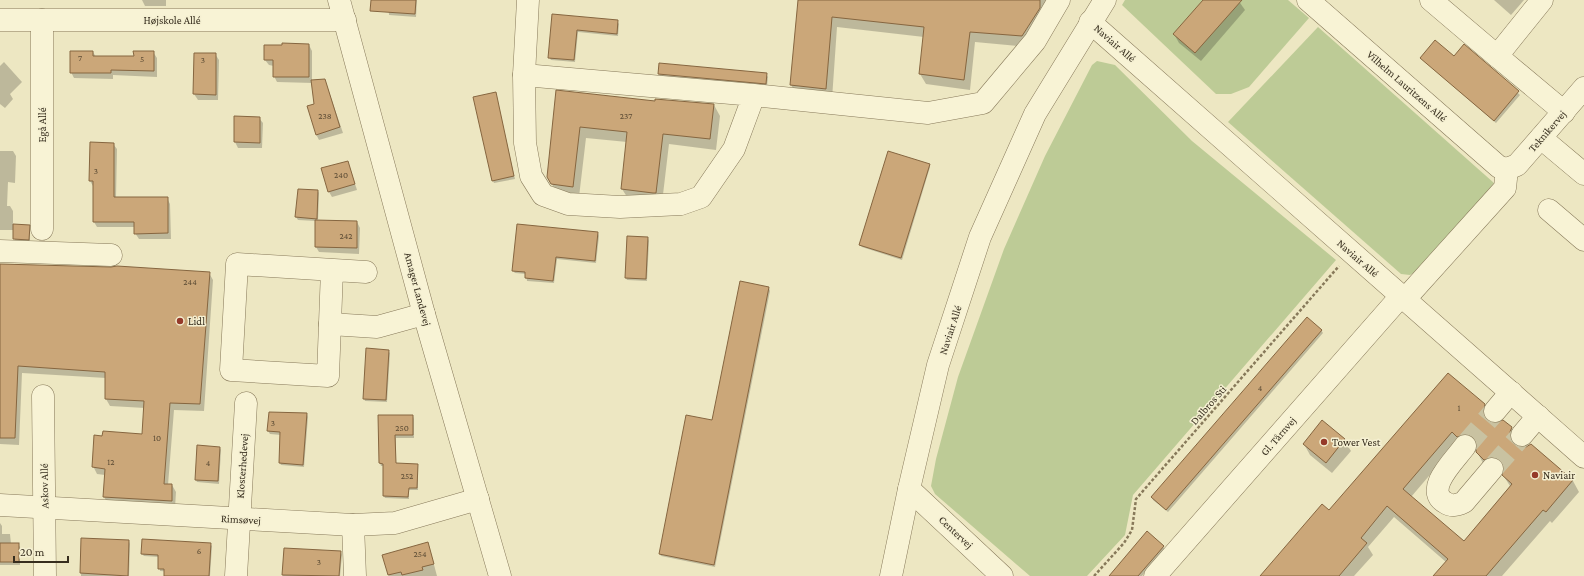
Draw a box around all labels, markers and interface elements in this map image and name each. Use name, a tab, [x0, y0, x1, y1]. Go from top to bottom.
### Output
street label: Højskole Allé	[144, 14, 201, 27]
street label: Naviair Allé	[1092, 22, 1138, 64]
street label: Vilhelm Lauritzens Allé	[1365, 48, 1449, 124]
house number: 7	[78, 53, 82, 63]
house number: 5	[140, 54, 144, 64]
house number: 3	[201, 55, 205, 65]
street label: Egå Allé	[36, 107, 49, 143]
street label: Teknikervej	[1526, 108, 1569, 155]
house number: 238	[318, 111, 332, 121]
house number: 237	[620, 111, 632, 121]
house number: 3	[94, 166, 98, 176]
house number: 240	[334, 170, 348, 180]
house number: 242	[339, 231, 353, 241]
street label: Naviair Allé	[1335, 237, 1381, 279]
street label: Amager Landevej	[401, 251, 434, 328]
house number: 244	[183, 277, 197, 287]
street label: Naviair Allé	[936, 304, 964, 356]
place label: Lidl	[188, 315, 205, 327]
marker: Lidl	[175, 316, 185, 326]
street label: Dalbros Sti	[1188, 383, 1228, 427]
house number: 4	[1258, 383, 1263, 393]
house number: 1	[1458, 403, 1461, 413]
street label: Gl. Tårnvej	[1258, 414, 1299, 458]
house number: 3	[271, 418, 275, 428]
house number: 250	[395, 423, 409, 433]
house number: 10	[153, 433, 161, 443]
street label: Klosterhedevej	[234, 433, 251, 499]
place label: Tower Vest	[1332, 436, 1381, 448]
marker: Tower Vest	[1319, 437, 1329, 447]
house number: 12	[107, 457, 115, 467]
house number: 4	[206, 458, 211, 468]
street label: Askov Allé	[38, 463, 50, 509]
place label: Naviair	[1543, 469, 1575, 481]
marker: Naviair	[1530, 470, 1540, 480]
house number: 252	[401, 471, 413, 481]
street label: Rimsøvej	[221, 512, 262, 527]
street label: Centervej	[936, 513, 976, 552]
scale bar	[14, 538, 68, 564]
text: 20 m	[20, 545, 45, 559]
house number: 6	[197, 546, 202, 556]
house number: 254	[413, 549, 427, 559]
house number: 3	[317, 557, 321, 567]

